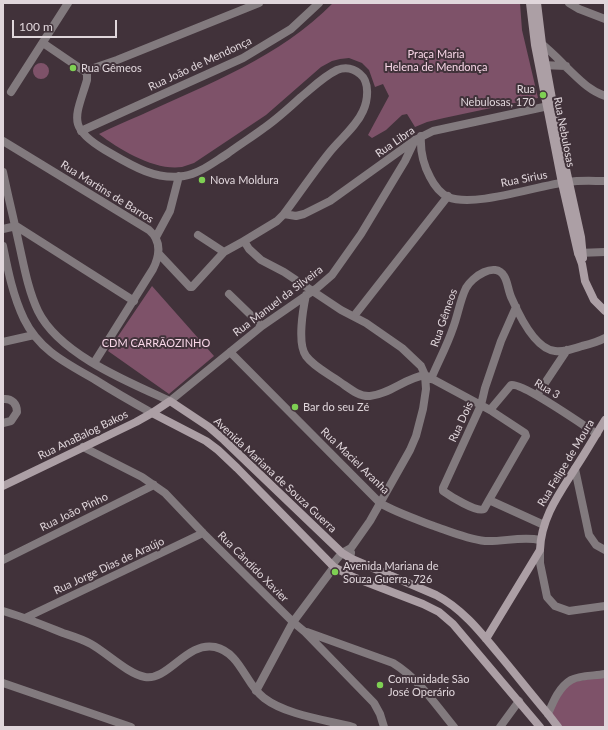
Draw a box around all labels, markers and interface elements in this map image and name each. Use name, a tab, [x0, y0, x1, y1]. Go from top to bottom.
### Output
scale bar	[14, 12, 119, 38]
text: 100 m	[19, 19, 53, 34]
street label: Rua João de Mendonça	[146, 34, 254, 94]
park label: Praça Maria Helena de Mendonça	[385, 47, 487, 73]
place label: Rua Gêmeos	[81, 61, 142, 75]
marker: Rua Gêmeos	[68, 63, 78, 73]
place label: Rua Nebulosas, 170	[460, 82, 535, 108]
marker: Rua Nebulosas, 170	[538, 90, 548, 100]
street label: Rua Nebulosas	[551, 96, 577, 168]
street label: Rua Libra	[373, 124, 417, 160]
street label: Rua Martins de Barros	[58, 158, 156, 226]
street label: Rua Sirius	[500, 168, 548, 190]
place label: Nova Moldura	[210, 173, 279, 187]
marker: Nova Moldura	[197, 175, 207, 185]
street label: Rua Manuel da Silveira	[230, 263, 326, 339]
street label: Rua Gêmeos	[428, 287, 460, 349]
park label: CDM CARRÃOZINHO	[102, 336, 210, 350]
street label: Rua 3	[532, 376, 562, 402]
place label: Bar do seu Zé	[303, 400, 369, 414]
street label: Rua Dois	[446, 400, 476, 444]
marker: Bar do seu Zé	[290, 402, 300, 412]
street label: Rua AnaBalog Bakos	[36, 407, 130, 463]
street label: Avenida Mariana de Souza Guerra	[211, 415, 339, 535]
street label: Rua Felipe de Moura	[535, 417, 597, 509]
street label: Rua Maciel Aranha	[318, 425, 392, 497]
street label: Rua João Pinho	[38, 490, 110, 534]
street label: Rua Cândido Xavier	[215, 529, 291, 605]
street label: Rua Jorge Dias de Araújo	[52, 535, 166, 597]
place label: Avenida Mariana de Souza Guerra, 726	[343, 559, 439, 585]
marker: Avenida Mariana de Souza Guerra, 726	[330, 567, 340, 577]
place label: Comunidade São José Operário	[388, 672, 469, 698]
marker: Comunidade São José Operário	[375, 680, 385, 690]

